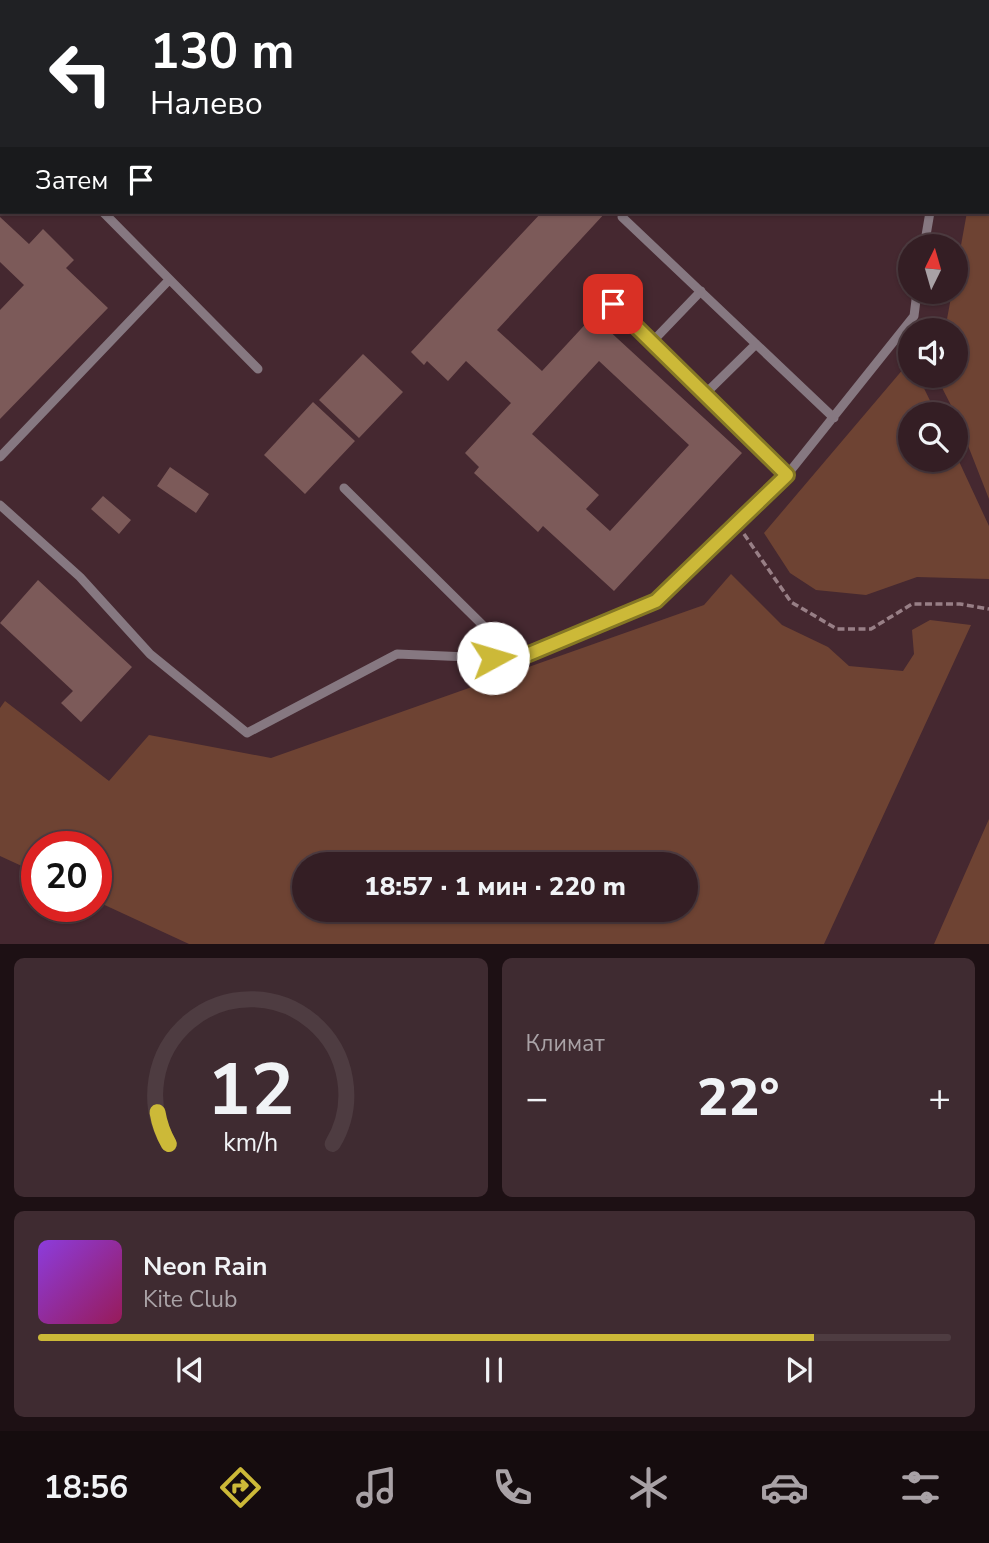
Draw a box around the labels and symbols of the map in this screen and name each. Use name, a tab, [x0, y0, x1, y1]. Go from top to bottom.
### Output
north arrow	[898, 234, 968, 304]
pin	[583, 274, 643, 334]
position arrow	[456, 621, 530, 695]
speed limit sign: 20	[21, 831, 112, 922]

